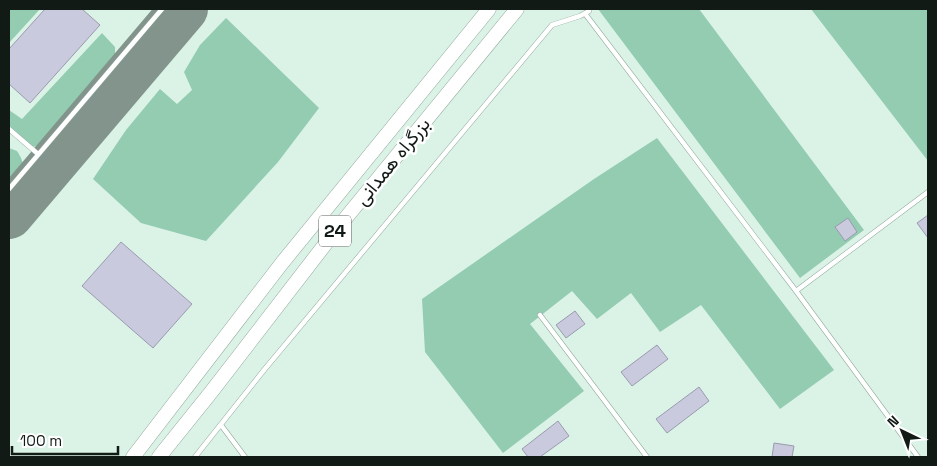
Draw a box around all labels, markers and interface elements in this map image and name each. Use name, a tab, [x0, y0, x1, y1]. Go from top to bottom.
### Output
street label: بزرگراه همدانی	[349, 112, 436, 211]
road number: 24	[319, 216, 351, 247]
north arrow	[877, 406, 927, 456]
text: N	[884, 412, 903, 431]
scale bar	[12, 424, 119, 456]
text: 100 m	[20, 431, 62, 450]

